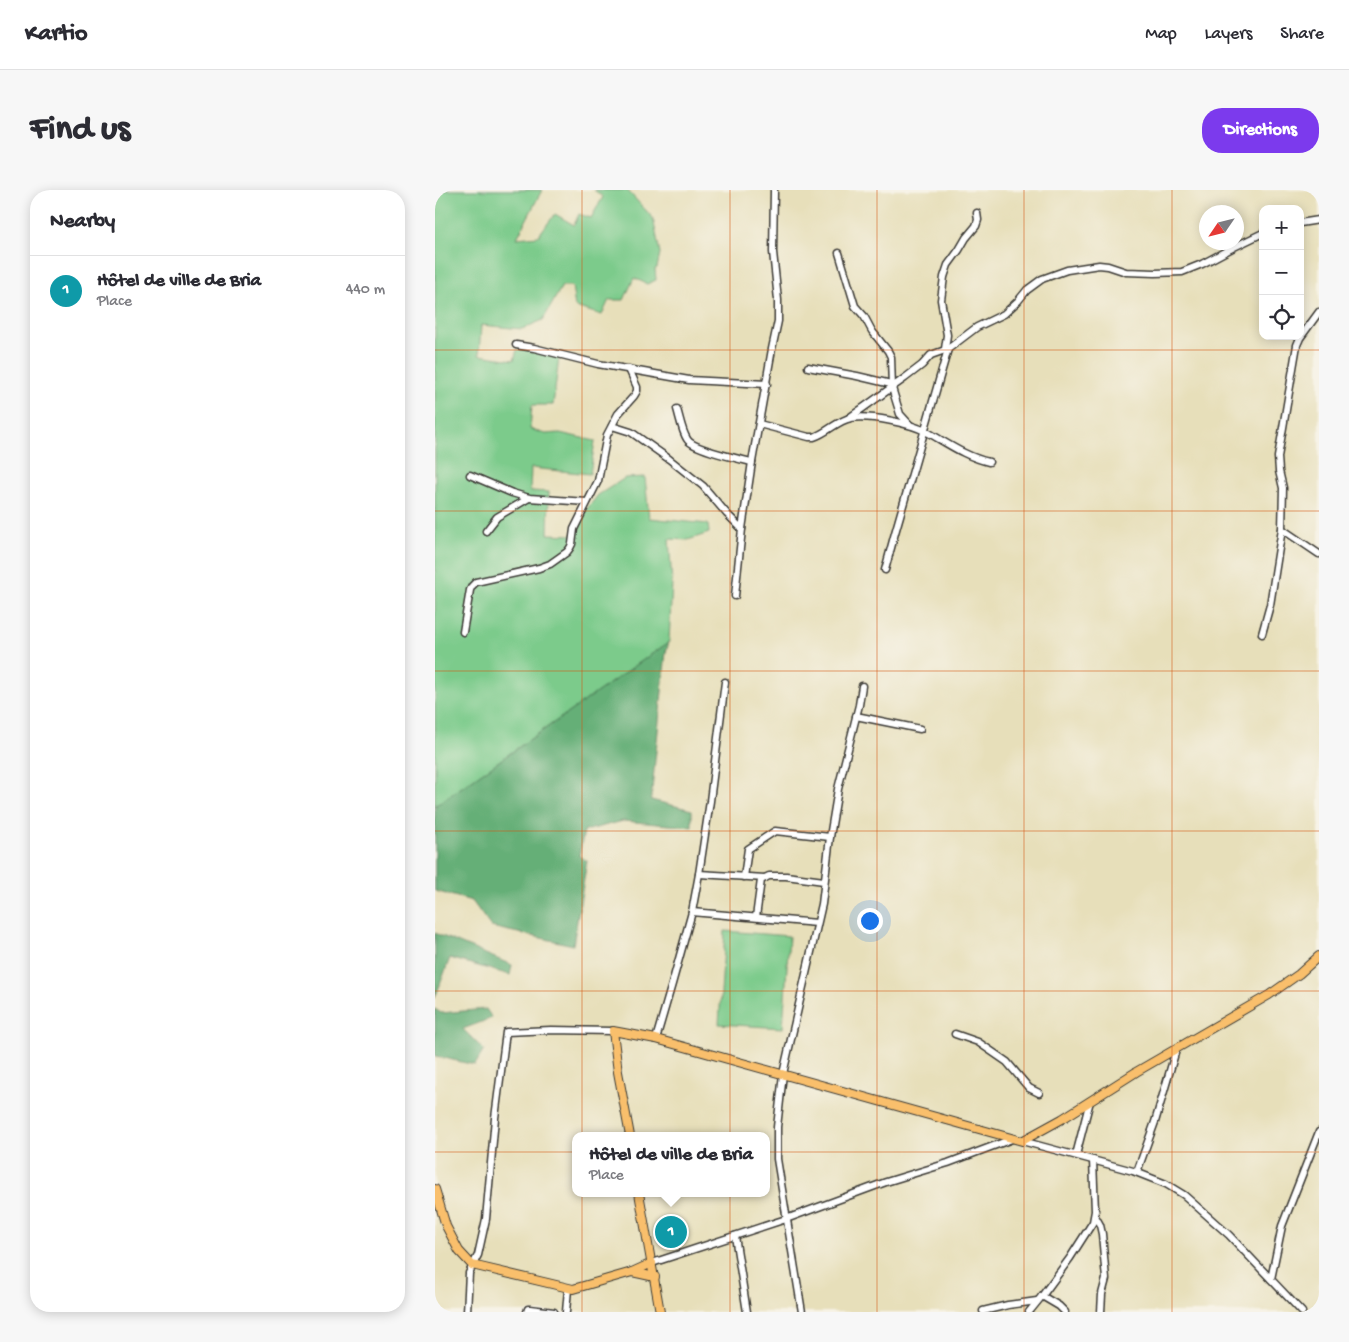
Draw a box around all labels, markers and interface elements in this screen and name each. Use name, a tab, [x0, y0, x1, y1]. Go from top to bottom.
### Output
text: Kartio	[25, 20, 88, 49]
text: Map	[1145, 24, 1177, 45]
text: Layers	[1205, 24, 1252, 45]
text: Share	[1280, 24, 1324, 45]
button: Directions	[1202, 108, 1319, 153]
text: Find us	[30, 110, 130, 151]
north arrow	[1199, 205, 1244, 250]
map controls	[1259, 205, 1304, 340]
button: +	[1259, 205, 1304, 250]
text: Nearby	[50, 210, 115, 235]
button: −	[1259, 250, 1304, 295]
text: Hôtel de ville de Bria	[97, 270, 261, 293]
text: 1	[63, 281, 69, 300]
text: 440 m	[346, 281, 385, 300]
text: Place	[97, 293, 132, 312]
button: locate	[1259, 295, 1304, 340]
your location	[857, 908, 883, 934]
popup	[572, 1132, 770, 1197]
text: Hôtel de ville de Bria	[589, 1144, 753, 1167]
text: Place	[589, 1167, 624, 1186]
pin: 1	[655, 1213, 687, 1251]

